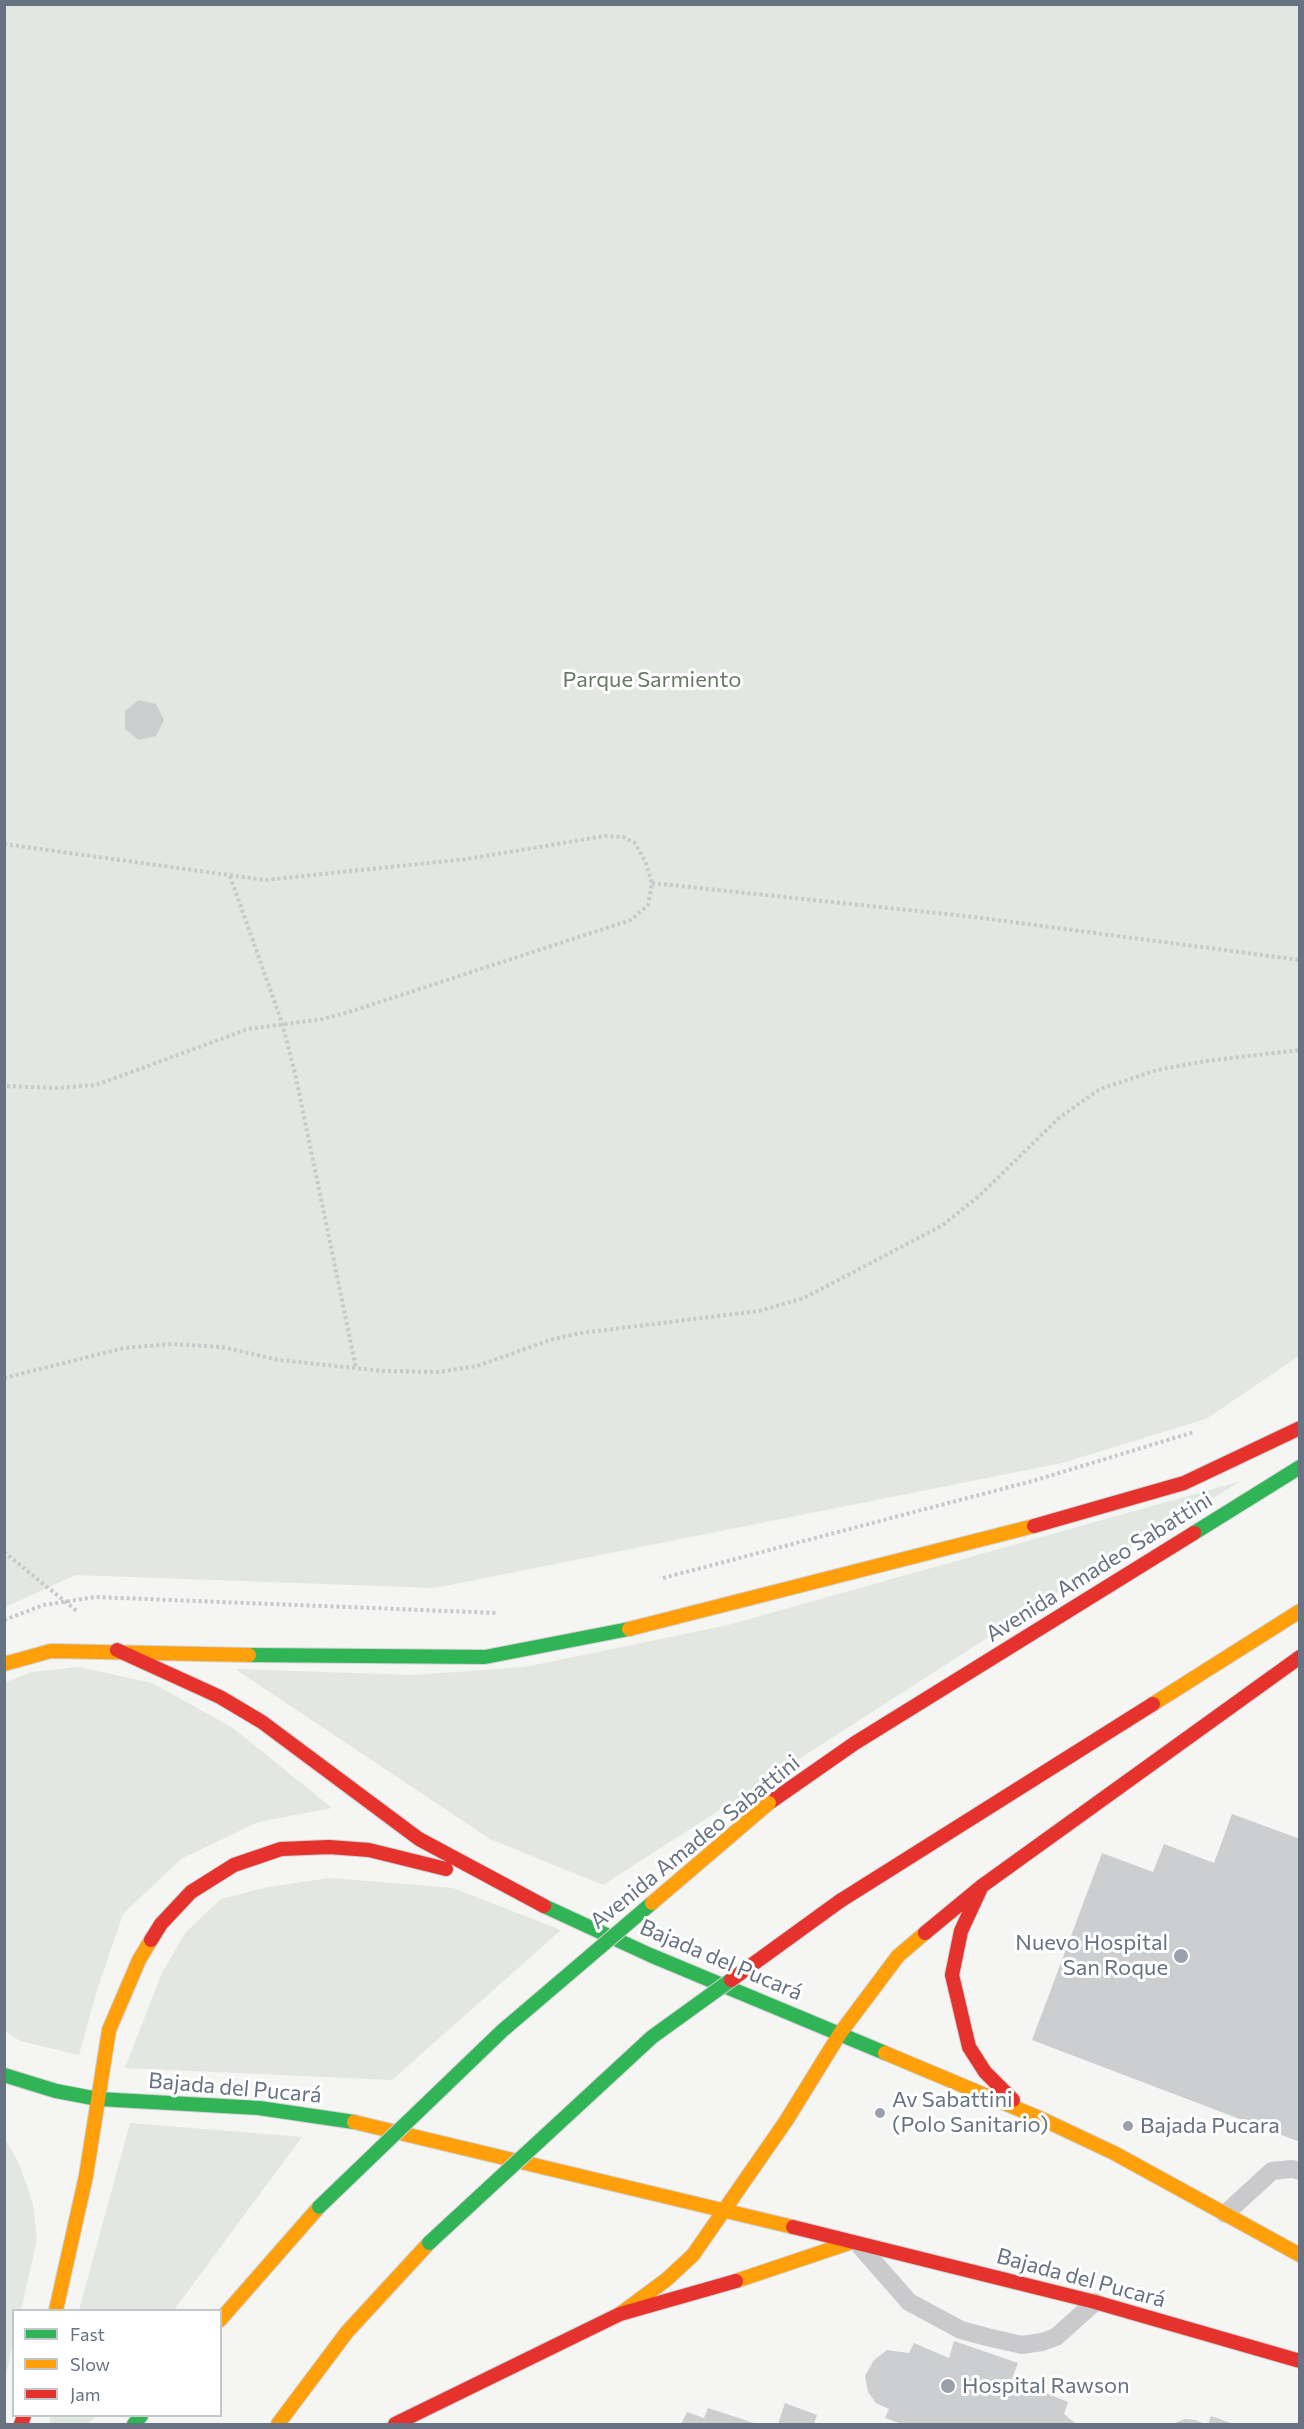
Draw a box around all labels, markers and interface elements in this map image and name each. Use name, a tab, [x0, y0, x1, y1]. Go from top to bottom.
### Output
park label: Parque Sarmiento	[563, 667, 741, 693]
street label: Avenida Amadeo Sabattini	[981, 1486, 1217, 1648]
street label: Avenida Amadeo Sabattini	[585, 1749, 805, 1935]
street label: Bajada del Pucará	[636, 1914, 806, 2006]
place label: Nuevo Hospital San Roque	[1015, 1930, 1168, 1982]
marker: Nuevo Hospital San Roque	[1172, 1947, 1190, 1965]
street label: Bajada del Pucará	[147, 2067, 323, 2109]
place label: Av Sabattini (Polo Sanitario)	[892, 2087, 1048, 2138]
marker: Av Sabattini (Polo Sanitario)	[873, 2106, 887, 2120]
place label: Bajada Pucara	[1140, 2113, 1280, 2139]
marker: Bajada Pucara	[1121, 2119, 1135, 2133]
street label: Bajada del Pucará	[994, 2243, 1168, 2313]
legend	[12, 2309, 222, 2417]
text: Fast	[70, 2323, 105, 2345]
text: Slow	[70, 2353, 110, 2375]
place label: Hospital Rawson	[962, 2373, 1130, 2399]
marker: Hospital Rawson	[939, 2377, 957, 2395]
text: Jam	[70, 2383, 100, 2405]

